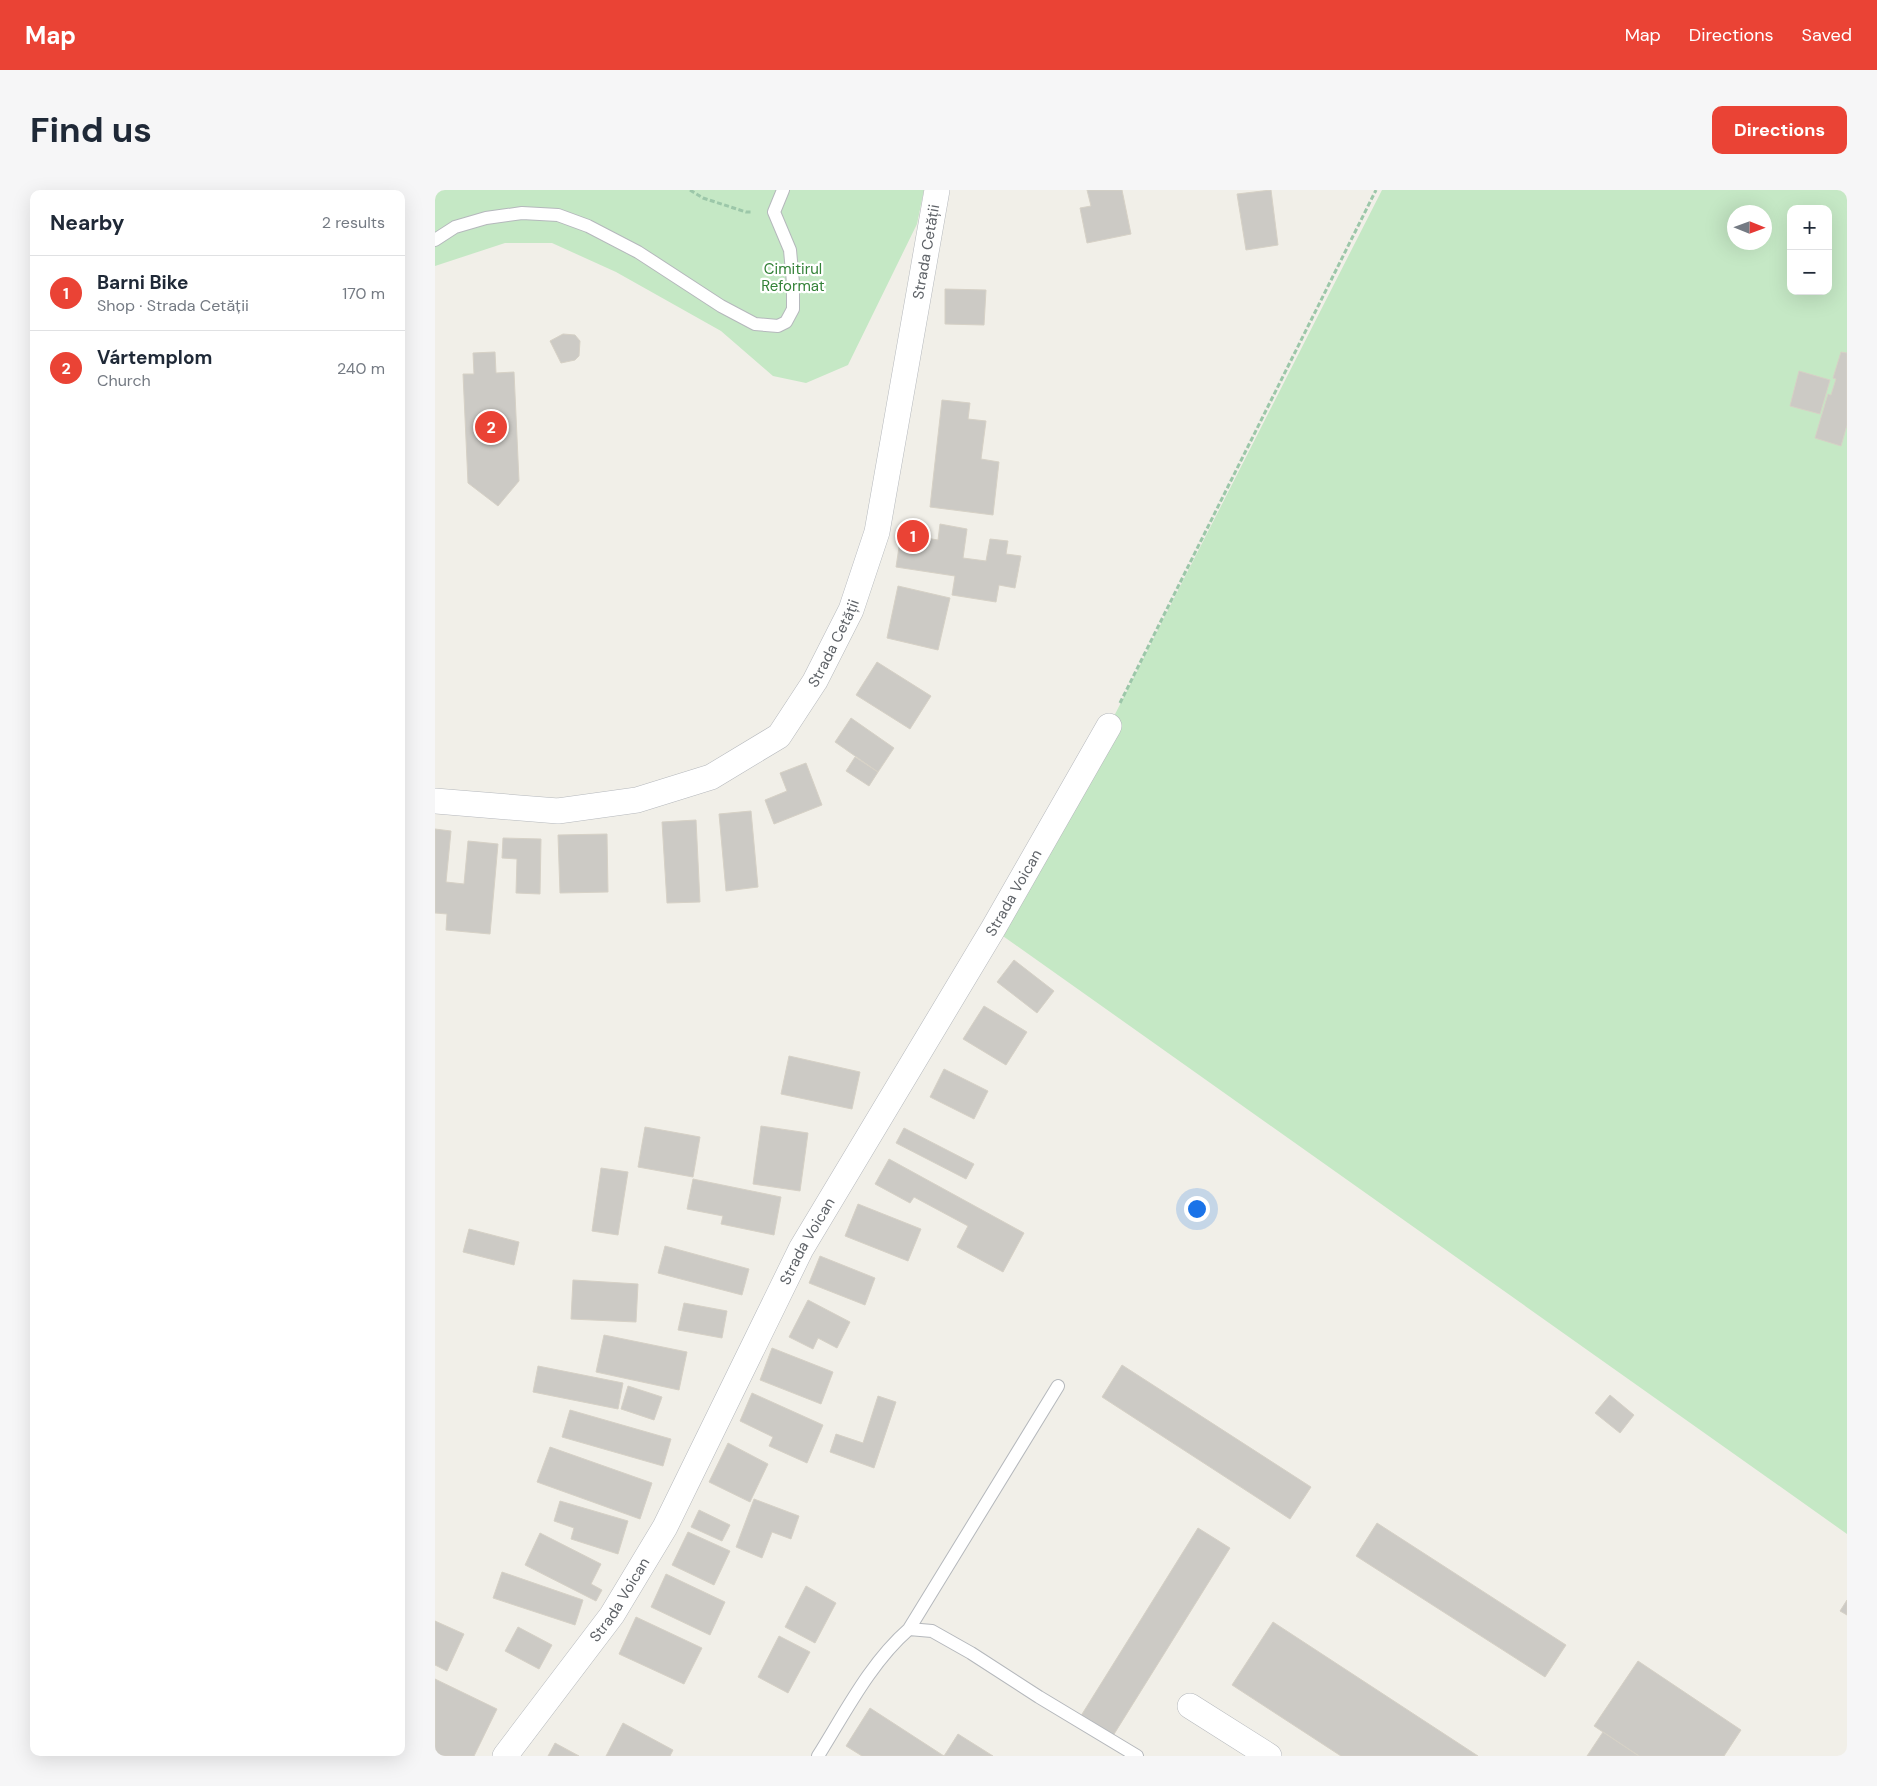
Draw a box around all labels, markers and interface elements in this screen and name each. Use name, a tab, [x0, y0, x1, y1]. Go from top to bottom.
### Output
text: Map	[25, 20, 76, 51]
text: Map	[1625, 23, 1661, 47]
text: Directions	[1689, 23, 1774, 47]
text: Saved	[1802, 23, 1852, 47]
button: Directions	[1712, 106, 1847, 154]
text: Find us	[30, 107, 152, 153]
street label: Strada Cetății	[908, 203, 944, 301]
north arrow	[1727, 205, 1772, 250]
map controls	[1787, 205, 1832, 295]
button: +	[1787, 205, 1832, 250]
text: Nearby	[50, 209, 124, 237]
text: 2 results	[322, 212, 385, 233]
button: −	[1787, 250, 1832, 295]
park label: Cimitirul Reformat	[761, 259, 825, 296]
text: Barni Bike	[97, 270, 188, 295]
text: 1	[63, 283, 69, 304]
text: 170 m	[342, 283, 385, 304]
text: Shop · Strada Cetății	[97, 295, 249, 316]
text: Vártemplom	[97, 345, 212, 370]
text: 2	[61, 358, 71, 379]
text: 240 m	[337, 358, 385, 379]
text: Church	[97, 370, 151, 391]
pin: 2	[475, 408, 507, 446]
pin: 1	[897, 517, 929, 555]
street label: Strada Cetății	[803, 597, 864, 691]
street label: Strada Voican	[981, 846, 1046, 940]
street label: Strada Voican	[775, 1194, 840, 1288]
your location	[1184, 1196, 1210, 1222]
street label: Strada Voican	[585, 1554, 654, 1646]

